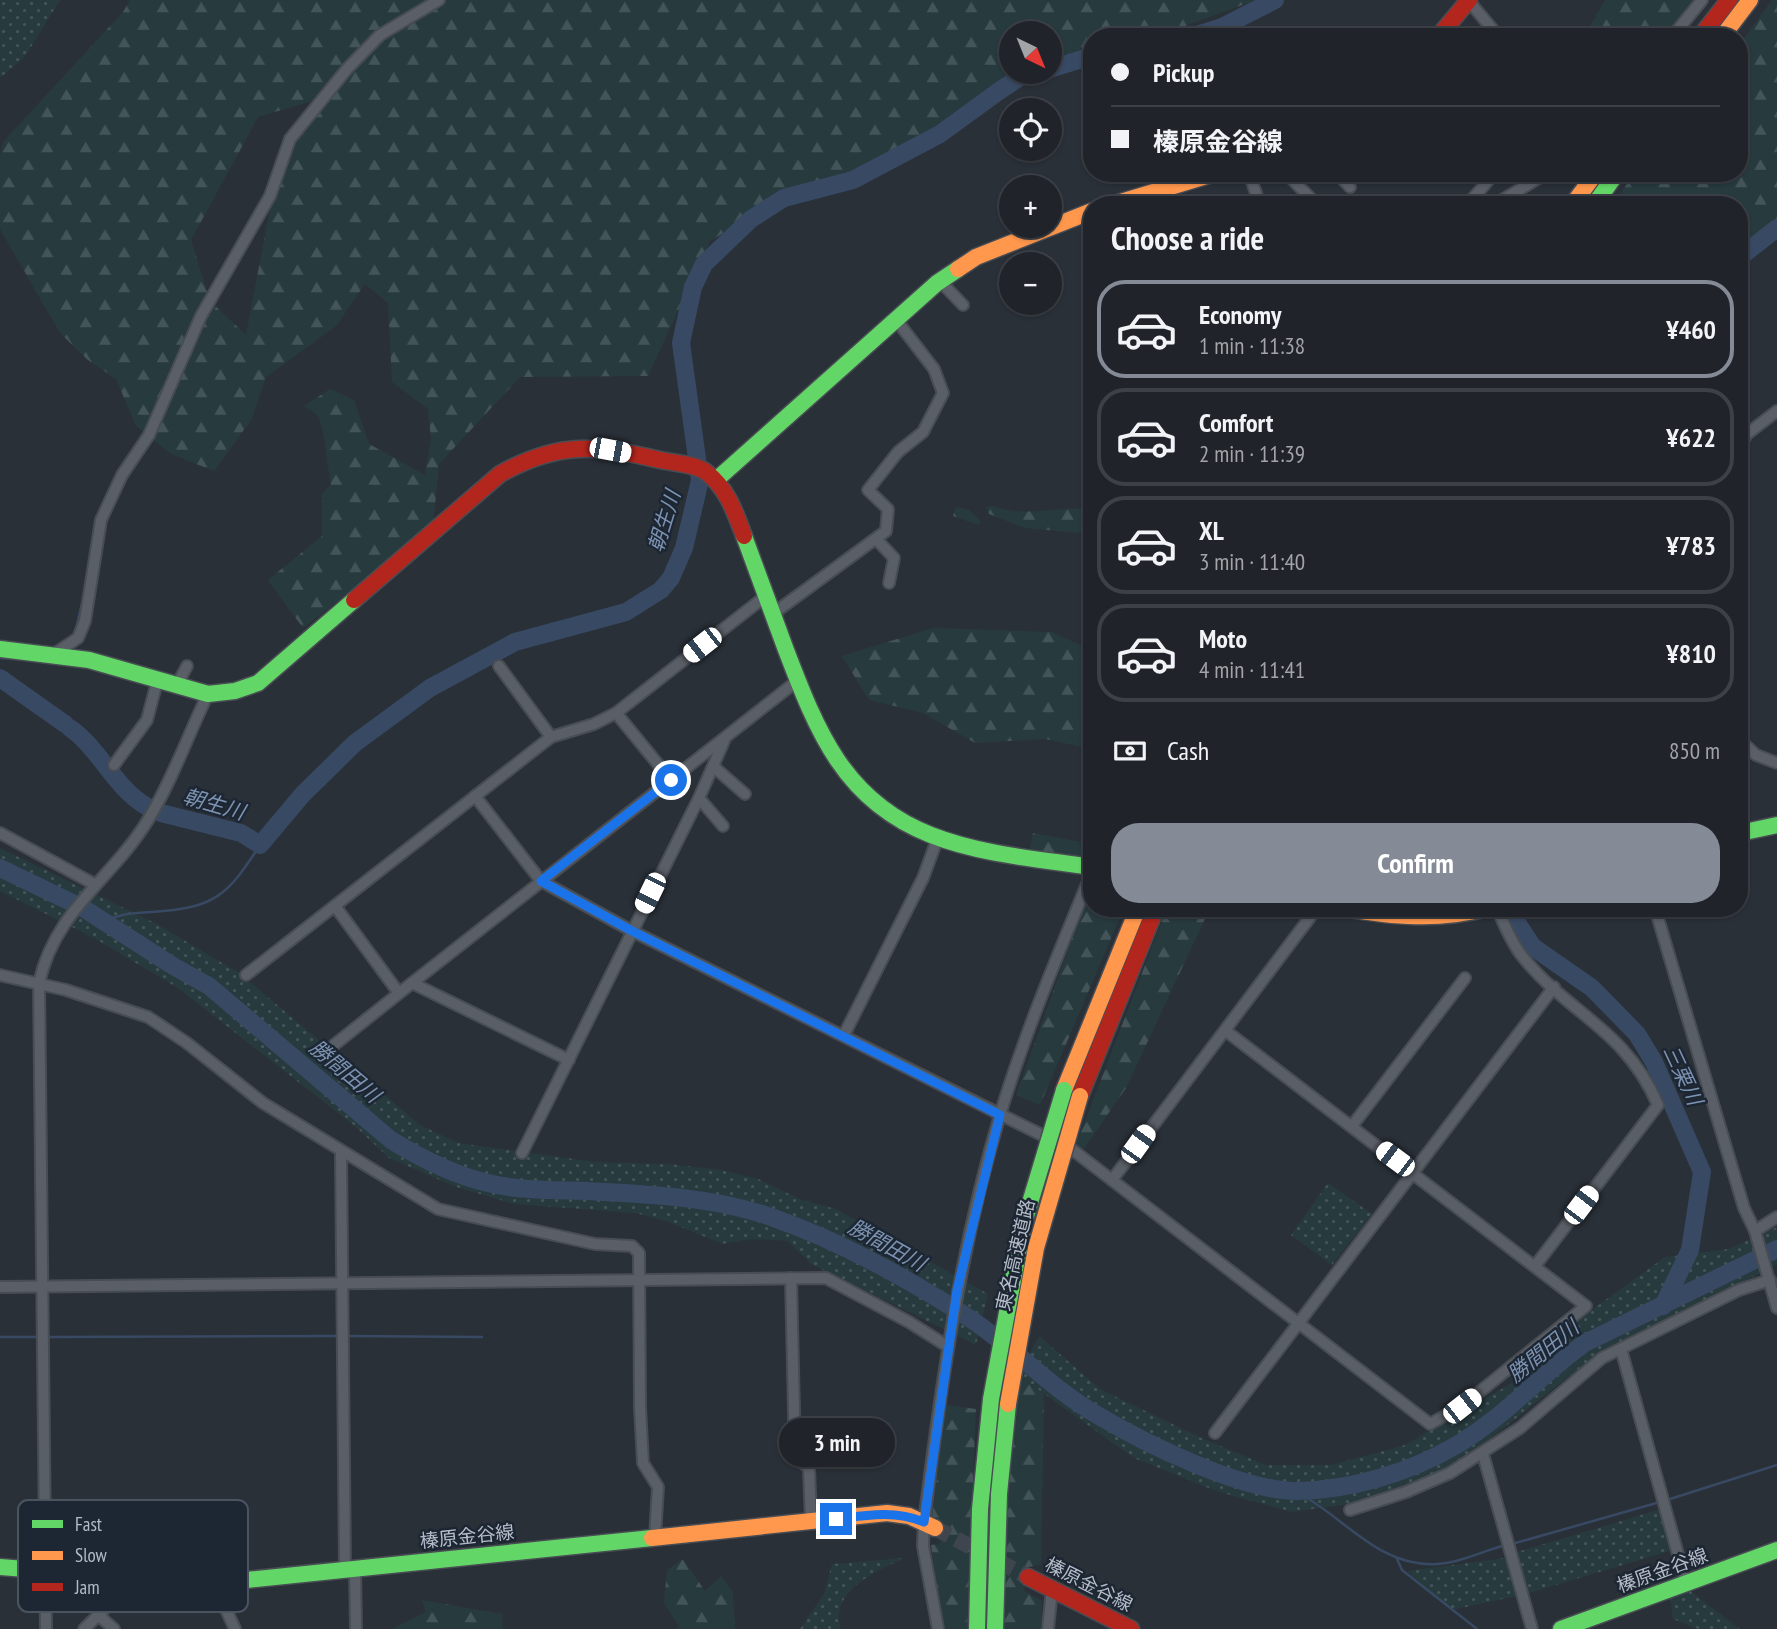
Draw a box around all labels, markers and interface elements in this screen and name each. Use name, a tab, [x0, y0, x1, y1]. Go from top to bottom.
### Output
north arrow	[999, 21, 1062, 84]
map controls	[999, 21, 1062, 315]
text: Pickup	[1153, 56, 1214, 89]
button: locate	[999, 98, 1062, 161]
text: 榛原金谷線	[1153, 125, 1283, 158]
button: +	[999, 175, 1062, 238]
text: Choose a ride	[1111, 217, 1264, 259]
button: −	[999, 252, 1062, 315]
icon: car	[1115, 298, 1178, 361]
text: Economy	[1199, 298, 1281, 331]
text: ¥460	[1666, 313, 1716, 346]
text: 1 min · 11:38	[1199, 331, 1305, 360]
icon: car	[1115, 406, 1178, 469]
text: Comfort	[1199, 406, 1273, 439]
text: ¥622	[1666, 421, 1716, 454]
car	[588, 436, 633, 464]
text: 2 min · 11:39	[1199, 439, 1305, 468]
water label: 朝生川	[642, 485, 687, 555]
icon: car	[1115, 514, 1178, 577]
text: XL	[1199, 514, 1224, 547]
text: ¥783	[1666, 529, 1716, 562]
text: 3 min · 11:40	[1199, 547, 1305, 576]
icon: car	[1115, 622, 1178, 685]
text: Moto	[1199, 622, 1247, 655]
car	[679, 624, 726, 666]
text: ¥810	[1666, 637, 1716, 670]
text: 4 min · 11:41	[1199, 655, 1305, 684]
icon: cash	[1111, 732, 1149, 770]
text: Cash	[1167, 734, 1209, 767]
text: 850 m	[1669, 736, 1720, 765]
route start	[655, 764, 687, 796]
water label: 朝生川	[180, 782, 250, 826]
button: Confirm	[1111, 823, 1720, 903]
car	[632, 870, 669, 916]
water label: 勝間田川	[304, 1034, 387, 1110]
water label: 三栗川	[1657, 1041, 1709, 1111]
car	[1118, 1121, 1159, 1167]
car	[1372, 1138, 1419, 1180]
car	[1560, 1182, 1603, 1228]
street label: 東名高速道路	[990, 1197, 1040, 1313]
water label: 勝間田川	[844, 1213, 932, 1278]
water label: 勝間田川	[1502, 1313, 1586, 1388]
car	[1439, 1385, 1486, 1427]
callout: 3 min	[778, 1418, 894, 1466]
text: 3 min	[814, 1428, 860, 1457]
legend	[18, 1500, 248, 1612]
route end	[820, 1503, 852, 1535]
text: Fast	[75, 1512, 103, 1536]
street label: 榛原金谷線	[418, 1519, 516, 1553]
street label: 榛原金谷線	[1613, 1542, 1711, 1598]
text: Slow	[75, 1543, 108, 1567]
street label: 榛原金谷線	[1041, 1552, 1137, 1616]
text: Jam	[74, 1575, 100, 1599]

